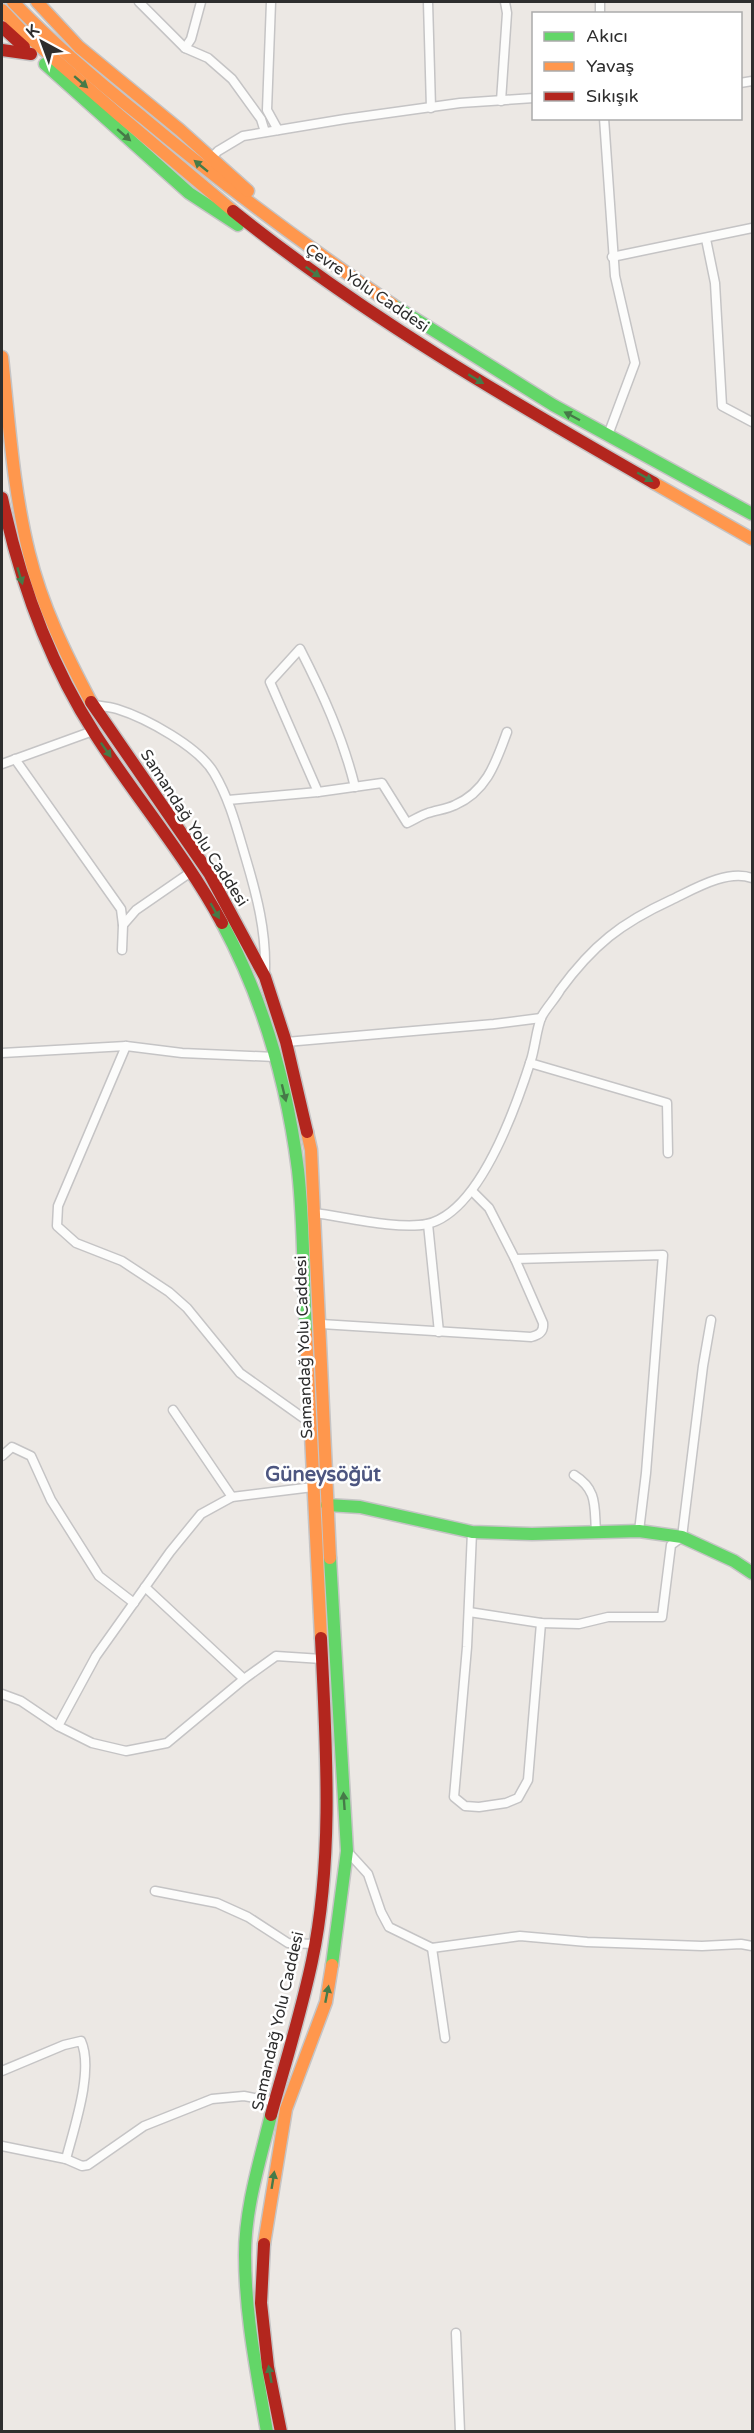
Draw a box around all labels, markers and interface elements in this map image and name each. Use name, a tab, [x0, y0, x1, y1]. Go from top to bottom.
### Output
north arrow	[12, 12, 72, 72]
legend	[532, 12, 742, 120]
text: K	[22, 20, 44, 43]
text: Akıcı	[586, 25, 628, 47]
text: Yavaş	[586, 55, 634, 77]
one-way arrow	[73, 75, 88, 88]
text: Sıkışık	[586, 85, 639, 107]
one-way arrow	[117, 128, 132, 142]
one-way arrow	[193, 160, 209, 173]
street label: Çevre Yolu Caddesi	[301, 239, 433, 337]
one-way arrow	[305, 266, 321, 278]
one-way arrow	[468, 373, 484, 384]
one-way arrow	[563, 411, 580, 421]
one-way arrow	[637, 472, 654, 482]
one-way arrow	[16, 567, 25, 585]
one-way arrow	[100, 741, 112, 757]
street label: Samandağ Yolu Caddesi	[136, 746, 252, 910]
one-way arrow	[210, 903, 220, 920]
one-way arrow	[280, 1083, 290, 1102]
street label: Samandağ Yolu Caddesi	[291, 1255, 317, 1439]
district label: Güneysöğüt	[265, 1463, 381, 1487]
one-way arrow	[339, 1791, 348, 1810]
street label: Samandağ Yolu Caddesi	[248, 1929, 308, 2113]
one-way arrow	[323, 1984, 332, 2003]
one-way arrow	[269, 2171, 278, 2190]
one-way arrow	[265, 2364, 274, 2383]

